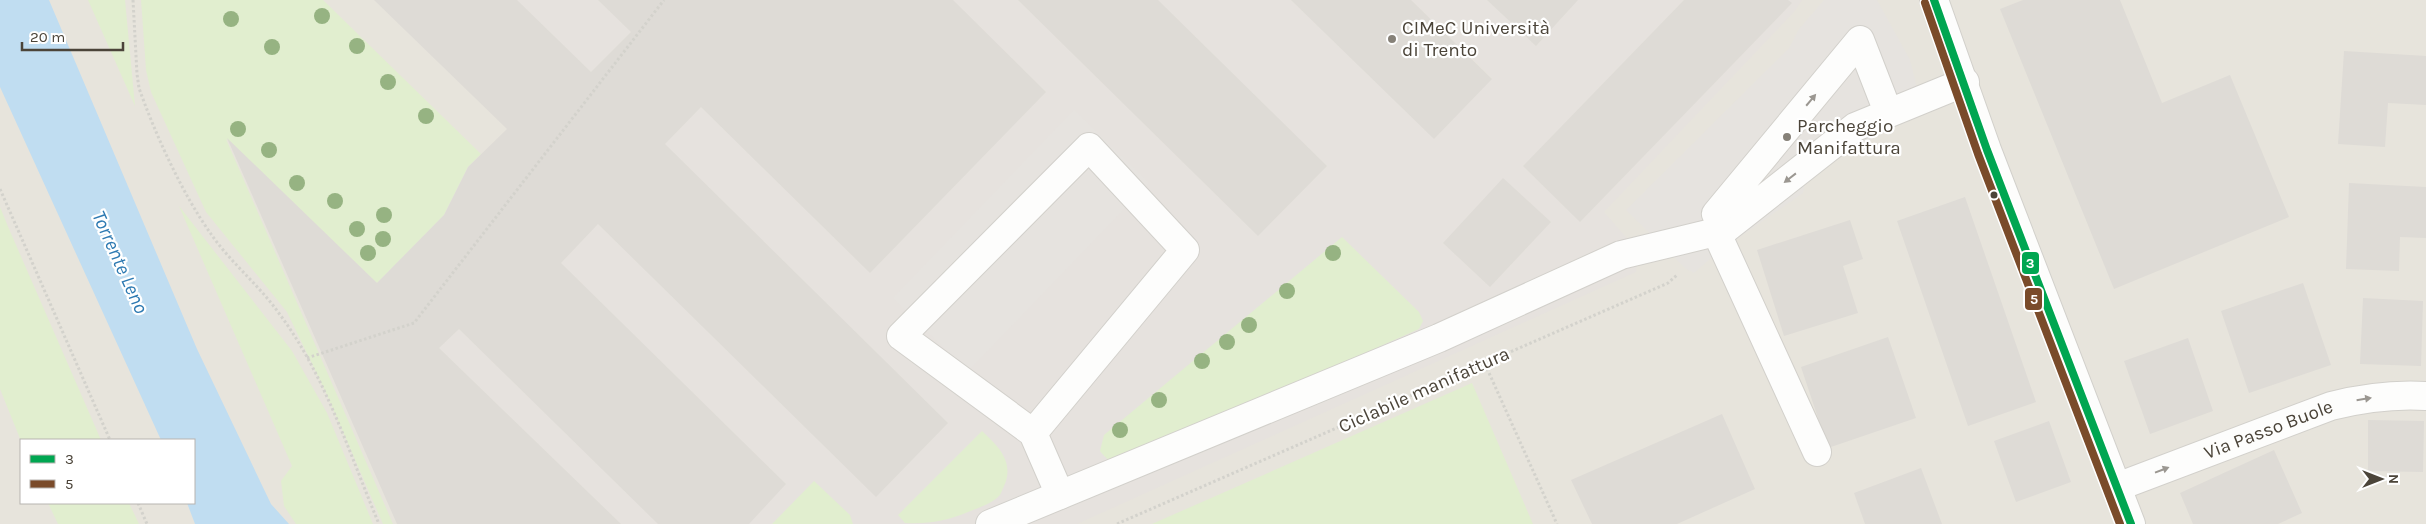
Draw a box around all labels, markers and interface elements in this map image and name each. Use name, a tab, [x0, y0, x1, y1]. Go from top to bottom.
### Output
place label: CIMeC Università di Trento	[1402, 17, 1550, 61]
scale bar	[22, 20, 124, 52]
text: 20 m	[30, 28, 65, 46]
marker: CIMeC Università di Trento	[1386, 33, 1398, 45]
one-way arrow	[1805, 94, 1816, 107]
place label: Parcheggio Manifattura	[1797, 115, 1901, 159]
marker: Parcheggio Manifattura	[1781, 131, 1793, 143]
one-way arrow	[1784, 172, 1797, 183]
unlabelled marker	[1989, 190, 1999, 200]
water label: Torrente Leno	[87, 207, 153, 317]
line badge: 3	[2021, 251, 2040, 275]
text: 3	[2026, 255, 2034, 272]
line badge: 5	[2024, 287, 2043, 311]
text: 5	[2030, 291, 2038, 308]
street label: Ciclabile manifattura	[1335, 342, 1513, 438]
one-way arrow	[2357, 394, 2373, 402]
street label: Via Passo Buole	[2201, 395, 2336, 464]
legend	[20, 439, 195, 504]
text: 3	[65, 450, 74, 468]
north arrow	[2356, 454, 2406, 504]
one-way arrow	[2155, 466, 2169, 474]
text: N	[2385, 474, 2402, 484]
text: 5	[65, 475, 73, 493]

